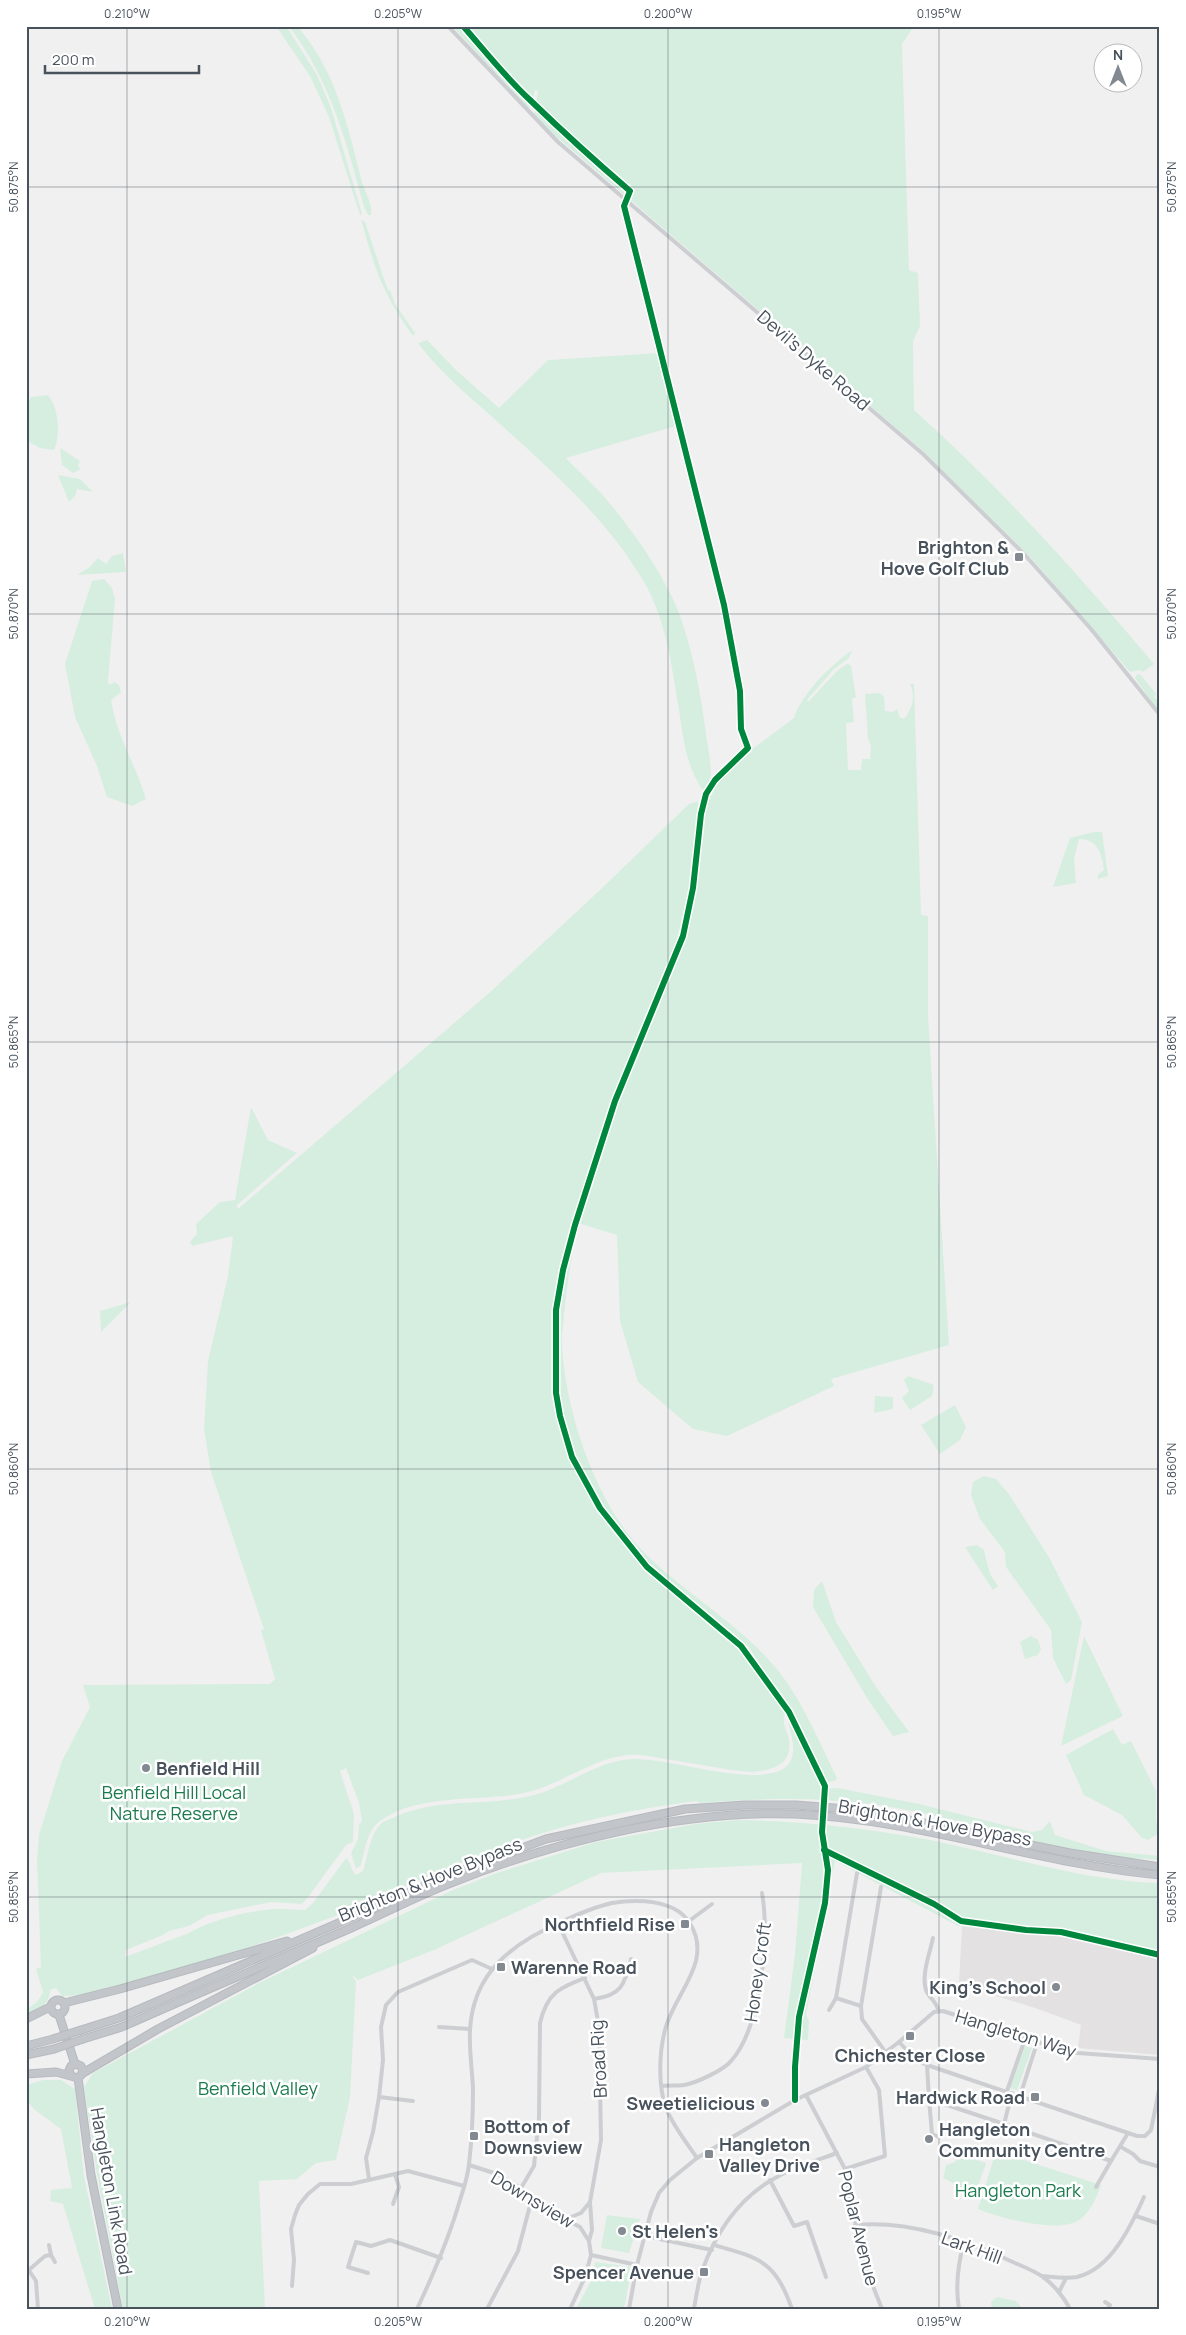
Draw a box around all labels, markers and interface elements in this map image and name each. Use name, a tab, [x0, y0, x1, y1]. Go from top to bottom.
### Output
text: 0.210°W	[104, 5, 151, 22]
text: 0.205°W	[374, 5, 423, 22]
text: 0.200°W	[644, 5, 693, 22]
text: 0.195°W	[917, 5, 962, 22]
scale bar	[45, 42, 199, 74]
north arrow	[1094, 42, 1144, 92]
text: N	[1113, 45, 1123, 64]
text: 200 m	[52, 49, 95, 70]
text: 50.875°N	[5, 162, 22, 212]
text: 50.875°N	[1163, 162, 1180, 212]
street label: Devil's Dyke Road	[753, 304, 875, 416]
place label: Brighton & Hove Golf Club	[881, 535, 1009, 580]
marker: Brighton & Hove Golf Club	[1013, 551, 1025, 563]
text: 50.870°N	[5, 588, 22, 640]
text: 50.870°N	[1163, 588, 1180, 640]
text: 50.865°N	[5, 1016, 22, 1068]
text: 50.865°N	[1163, 1016, 1180, 1068]
text: 50.860°N	[5, 1443, 22, 1495]
text: 50.860°N	[1163, 1443, 1180, 1495]
place label: Benfield Hill	[156, 1756, 260, 1780]
marker: Benfield Hill	[140, 1762, 152, 1774]
park label: Benfield Hill Local Nature Reserve	[102, 1780, 246, 1825]
street label: Brighton & Hove Bypass	[837, 1793, 1033, 1851]
street label: Brighton & Hove Bypass	[335, 1831, 525, 1927]
text: 50.855°N	[5, 1871, 22, 1923]
text: 50.855°N	[1163, 1871, 1180, 1923]
place label: Northfield Rise	[544, 1912, 675, 1936]
marker: Northfield Rise	[679, 1918, 691, 1930]
street label: Honey Croft	[738, 1921, 776, 2023]
place label: Warenne Road	[511, 1955, 637, 1979]
marker: Warenne Road	[495, 1961, 507, 1973]
place label: King's School	[929, 1975, 1046, 1999]
marker: King's School	[1050, 1981, 1062, 1993]
street label: Hangleton Way	[953, 2003, 1080, 2063]
street label: Broad Rig	[584, 2019, 612, 2099]
marker: Chichester Close	[904, 2030, 916, 2042]
place label: Chichester Close	[835, 2043, 985, 2067]
park label: Benfield Valley	[198, 2076, 319, 2100]
place label: Hardwick Road	[896, 2085, 1025, 2109]
place label: Sweetielicious	[626, 2091, 755, 2115]
marker: Hardwick Road	[1029, 2091, 1041, 2103]
marker: Sweetielicious	[759, 2097, 771, 2109]
street label: Hangleton Link Road	[85, 2105, 139, 2277]
place label: Bottom of Downsview	[484, 2114, 583, 2159]
place label: Hangleton Community Centre	[939, 2117, 1105, 2162]
marker: Bottom of Downsview	[468, 2130, 480, 2142]
place label: Hangleton Valley Drive	[719, 2132, 820, 2177]
marker: Hangleton Community Centre	[923, 2133, 935, 2145]
marker: Hangleton Valley Drive	[703, 2148, 715, 2160]
street label: Downsview	[487, 2165, 579, 2233]
street label: Poplar Avenue	[833, 2168, 885, 2288]
park label: Hangleton Park	[955, 2178, 1082, 2202]
place label: St Helen's	[632, 2219, 718, 2243]
marker: St Helen's	[616, 2225, 628, 2237]
street label: Lark Hill	[938, 2225, 1006, 2269]
place label: Spencer Avenue	[553, 2260, 694, 2284]
marker: Spencer Avenue	[698, 2266, 710, 2278]
text: 0.210°W	[104, 2313, 151, 2330]
text: 0.205°W	[374, 2313, 423, 2330]
text: 0.200°W	[644, 2313, 693, 2330]
text: 0.195°W	[917, 2313, 962, 2330]

